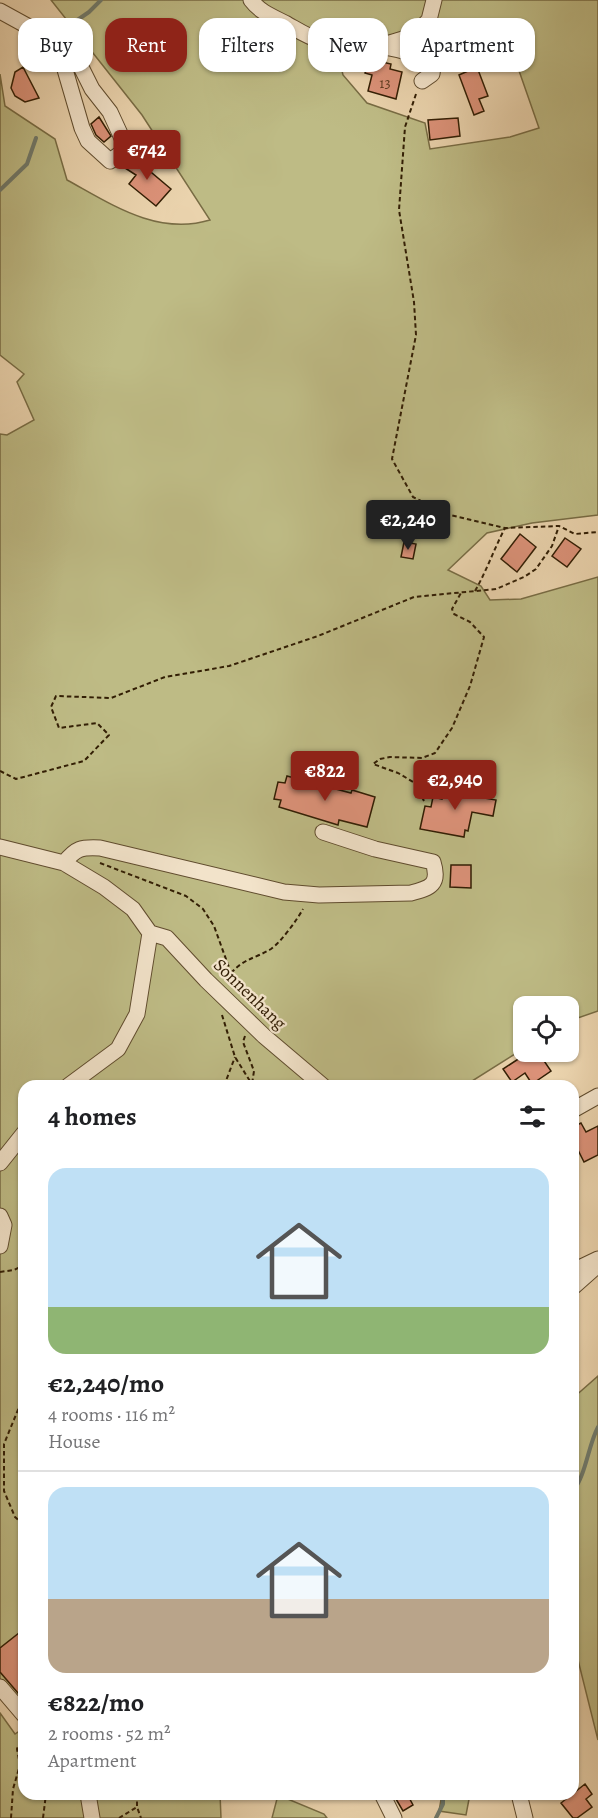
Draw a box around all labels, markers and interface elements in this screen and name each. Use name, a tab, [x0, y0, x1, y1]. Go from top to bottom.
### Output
chip: Buy	[18, 18, 93, 72]
chip: Rent	[105, 18, 187, 72]
chip: Filters	[199, 18, 296, 72]
chip: New	[308, 18, 388, 72]
chip: Apartment	[400, 18, 535, 72]
house number: 13	[379, 73, 391, 93]
pin: €742	[111, 130, 183, 181]
text: €742	[127, 136, 167, 163]
pin: €2,240	[359, 500, 457, 551]
text: €2,240	[380, 506, 436, 533]
pin: €822	[289, 751, 361, 802]
text: €822	[305, 757, 345, 784]
pin: €2,940	[406, 760, 504, 811]
text: €2,940	[427, 766, 483, 793]
street label: Sonnenhang	[208, 953, 292, 1035]
map controls	[513, 996, 579, 1062]
button: locate	[513, 996, 579, 1062]
text: 4 homes	[48, 1099, 137, 1134]
icon: filters	[516, 1100, 549, 1133]
icon: home	[245, 1207, 353, 1315]
text: €2,240/mo	[48, 1366, 164, 1401]
text: 4 rooms · 116 m²	[48, 1401, 175, 1428]
text: House	[48, 1428, 100, 1455]
icon: home	[245, 1526, 353, 1634]
text: €822/mo	[48, 1685, 144, 1720]
text: 2 rooms · 52 m²	[48, 1720, 171, 1747]
text: Apartment	[48, 1747, 137, 1774]

